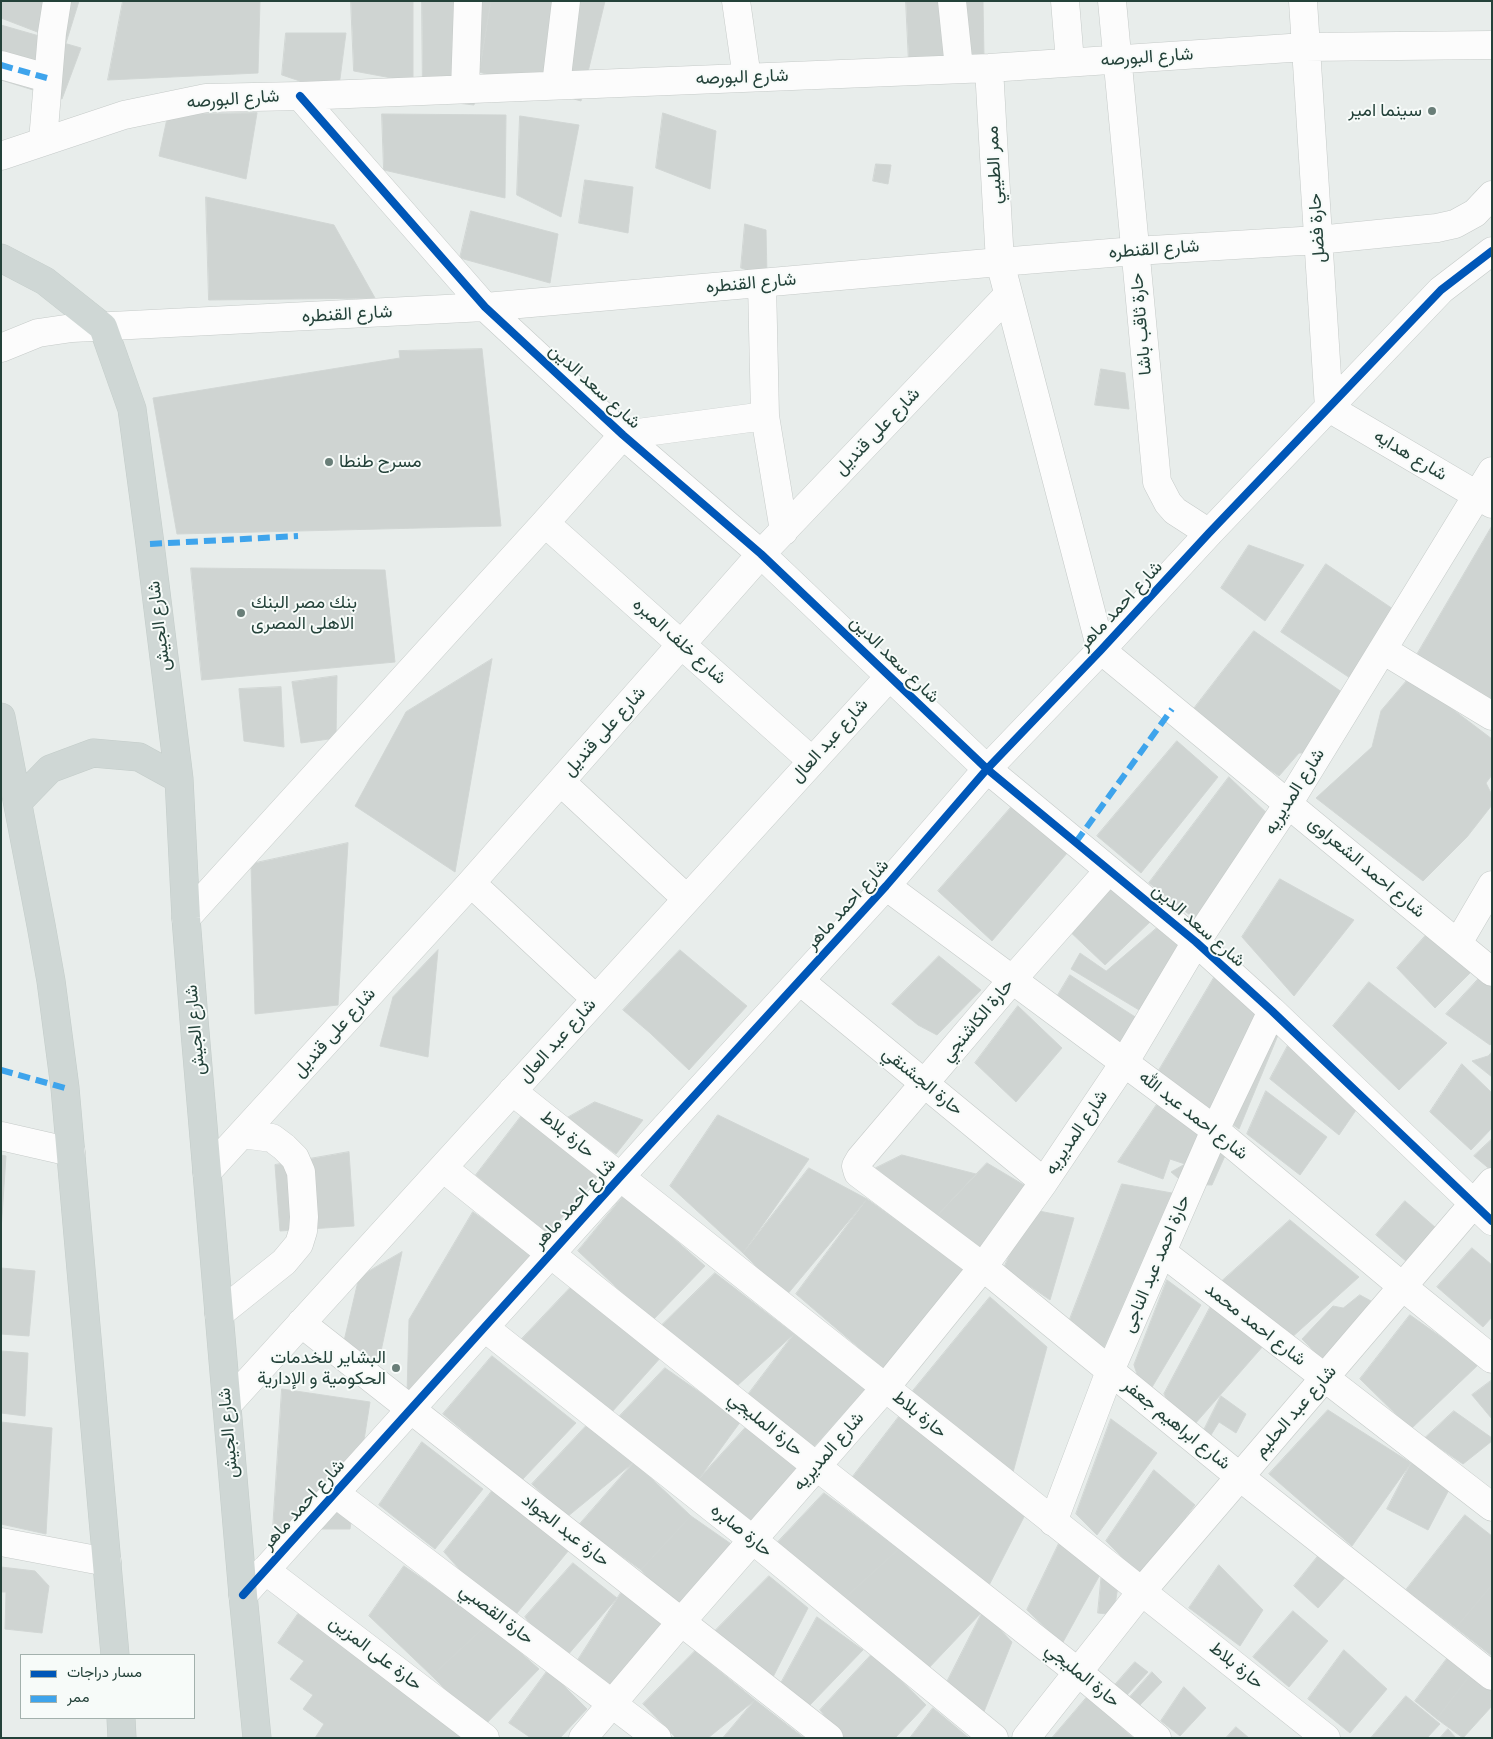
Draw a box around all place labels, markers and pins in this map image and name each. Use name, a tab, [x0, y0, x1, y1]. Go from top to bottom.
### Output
place label: سينما امير	[1348, 100, 1422, 122]
marker: سينما امير	[1426, 105, 1438, 117]
place label: مسرح طنطا	[339, 451, 422, 473]
marker: مسرح طنطا	[323, 456, 335, 468]
place label: بنك مصر البنك الاهلى المصرى	[251, 592, 357, 634]
marker: بنك مصر البنك الاهلى المصرى	[235, 607, 247, 619]
place label: البشاير للخدمات الحكومية و الإدارية	[257, 1347, 386, 1390]
marker: البشاير للخدمات الحكومية و الإدارية	[390, 1362, 402, 1374]

